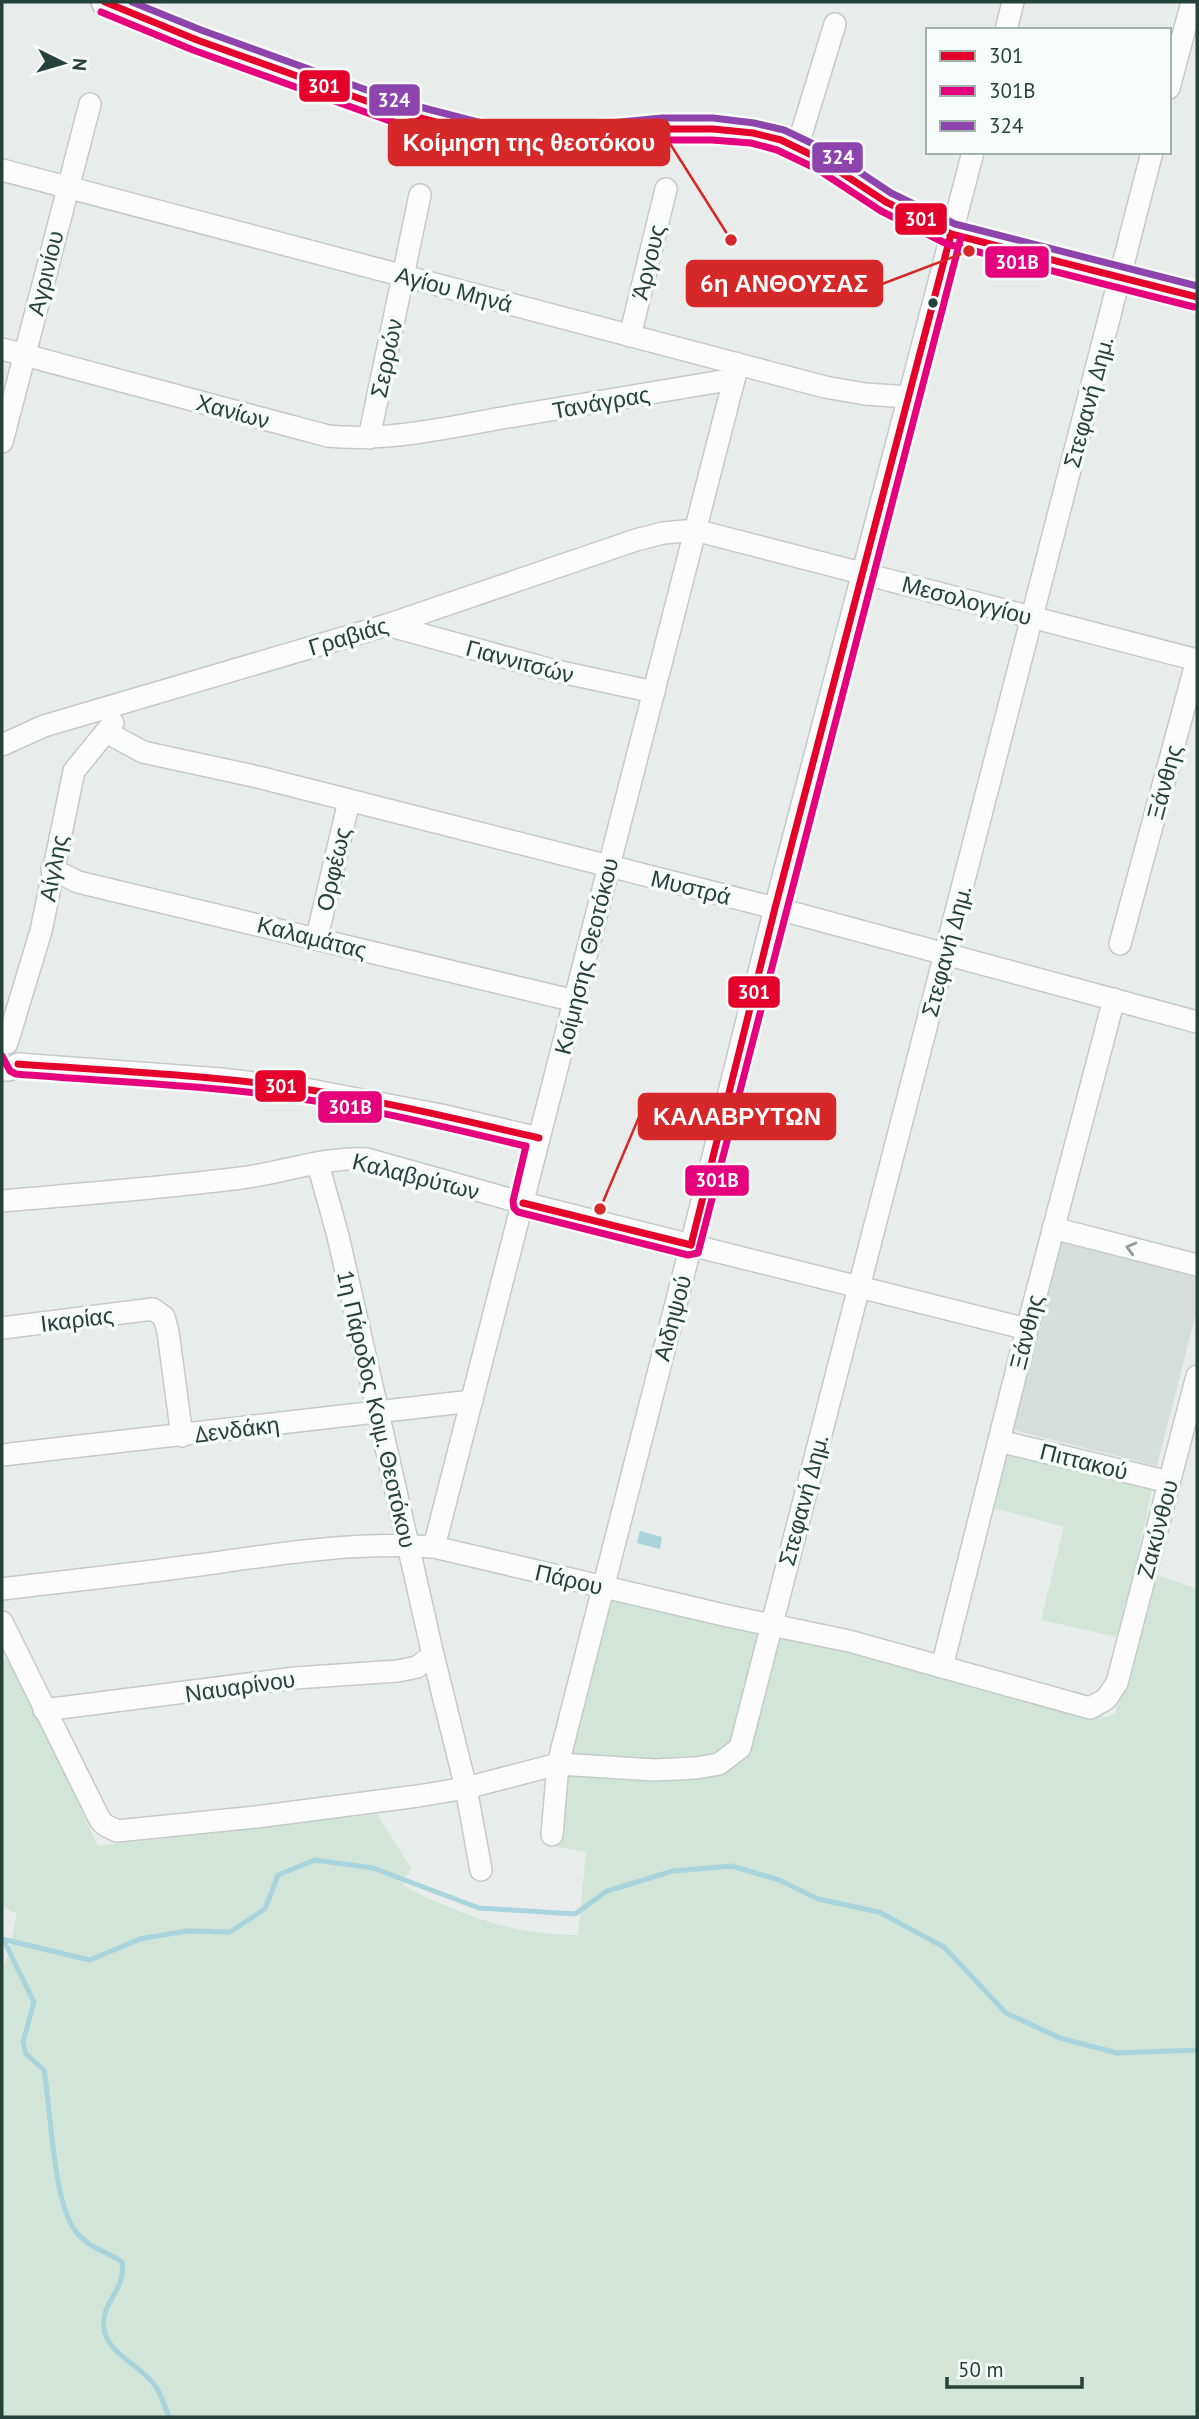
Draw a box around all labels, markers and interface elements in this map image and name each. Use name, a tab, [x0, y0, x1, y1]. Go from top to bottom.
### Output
north arrow	[28, 28, 98, 98]
legend	[926, 28, 1171, 154]
text: 301	[989, 42, 1023, 69]
text: N	[67, 57, 92, 72]
line badge: 301	[298, 69, 351, 103]
text: 301	[308, 74, 340, 98]
text: 301B	[989, 77, 1036, 104]
line badge: 324	[368, 83, 421, 117]
text: 324	[378, 88, 410, 112]
text: 324	[989, 112, 1023, 139]
callout: Κοίμηση της θεοτόκου	[389, 120, 669, 165]
text: Κοίμηση της θεοτόκου	[403, 127, 655, 158]
line badge: 324	[811, 141, 864, 174]
text: 324	[822, 145, 854, 169]
line badge: 301	[894, 202, 948, 236]
text: 301	[905, 207, 937, 231]
street label: Άργους	[625, 221, 671, 303]
street label: Αγρινίου	[20, 227, 70, 319]
line badge: 301B	[984, 245, 1050, 279]
text: 301B	[995, 250, 1039, 274]
street label: Αγίου Μηνά	[392, 259, 516, 319]
callout: 6η ΑΝΘΟΥΣΑΣ	[687, 261, 882, 306]
text: 6η ΑΝΘΟΥΣΑΣ	[700, 268, 868, 299]
unlabelled marker	[926, 296, 940, 310]
street label: Σερρών	[363, 316, 409, 400]
street label: Στεφανή Δημ.	[1057, 333, 1119, 471]
street label: Τανάγρας	[550, 379, 652, 425]
street label: Χανίων	[193, 387, 273, 435]
street label: Μεσολογγίου	[899, 569, 1035, 631]
street label: Γραβιάς	[305, 610, 391, 662]
street label: Γιαννιτσών	[463, 633, 577, 689]
street label: Ξάνθης	[1140, 741, 1188, 823]
street label: Ορφέως	[309, 824, 357, 914]
street label: Αίγλης	[32, 832, 74, 904]
street label: Κοίμησης Θεοτόκου	[548, 855, 624, 1057]
street label: Μυστρά	[648, 863, 734, 911]
street label: Στεφανή Δημ.	[915, 882, 977, 1020]
street label: Καλαμάτας	[254, 909, 370, 965]
line badge: 301	[727, 975, 781, 1009]
text: 301	[738, 980, 770, 1004]
line badge: 301	[254, 1069, 307, 1103]
text: 301	[265, 1074, 297, 1098]
line badge: 301B	[317, 1090, 383, 1124]
callout: ΚΑΛΑΒΡΥΤΩΝ	[639, 1094, 835, 1139]
text: 301B	[328, 1095, 372, 1119]
text: ΚΑΛΑΒΡΥΤΩΝ	[653, 1101, 821, 1132]
street label: Καλαβρύτων	[349, 1146, 483, 1206]
line badge: 301B	[684, 1164, 750, 1197]
text: 301B	[695, 1168, 739, 1192]
one-way arrow	[1125, 1242, 1137, 1256]
street label: 1η Πάροδος Κοιμ. Θεοτόκου	[331, 1267, 423, 1551]
street label: Αιδηψού	[647, 1272, 697, 1364]
street label: Ξάνθης	[1003, 1291, 1049, 1373]
street label: Ικαρίας	[39, 1300, 115, 1338]
street label: Δενδάκη	[193, 1409, 281, 1449]
street label: Στεφανή Δημ.	[772, 1431, 834, 1569]
street label: Πιττακού	[1037, 1436, 1131, 1486]
street label: Ζακύνθου	[1130, 1476, 1184, 1582]
street label: Πάρου	[532, 1557, 606, 1601]
street label: Ναυαρίνου	[183, 1664, 297, 1708]
scale bar	[947, 2346, 1082, 2390]
text: 50 m	[958, 2356, 1004, 2383]

